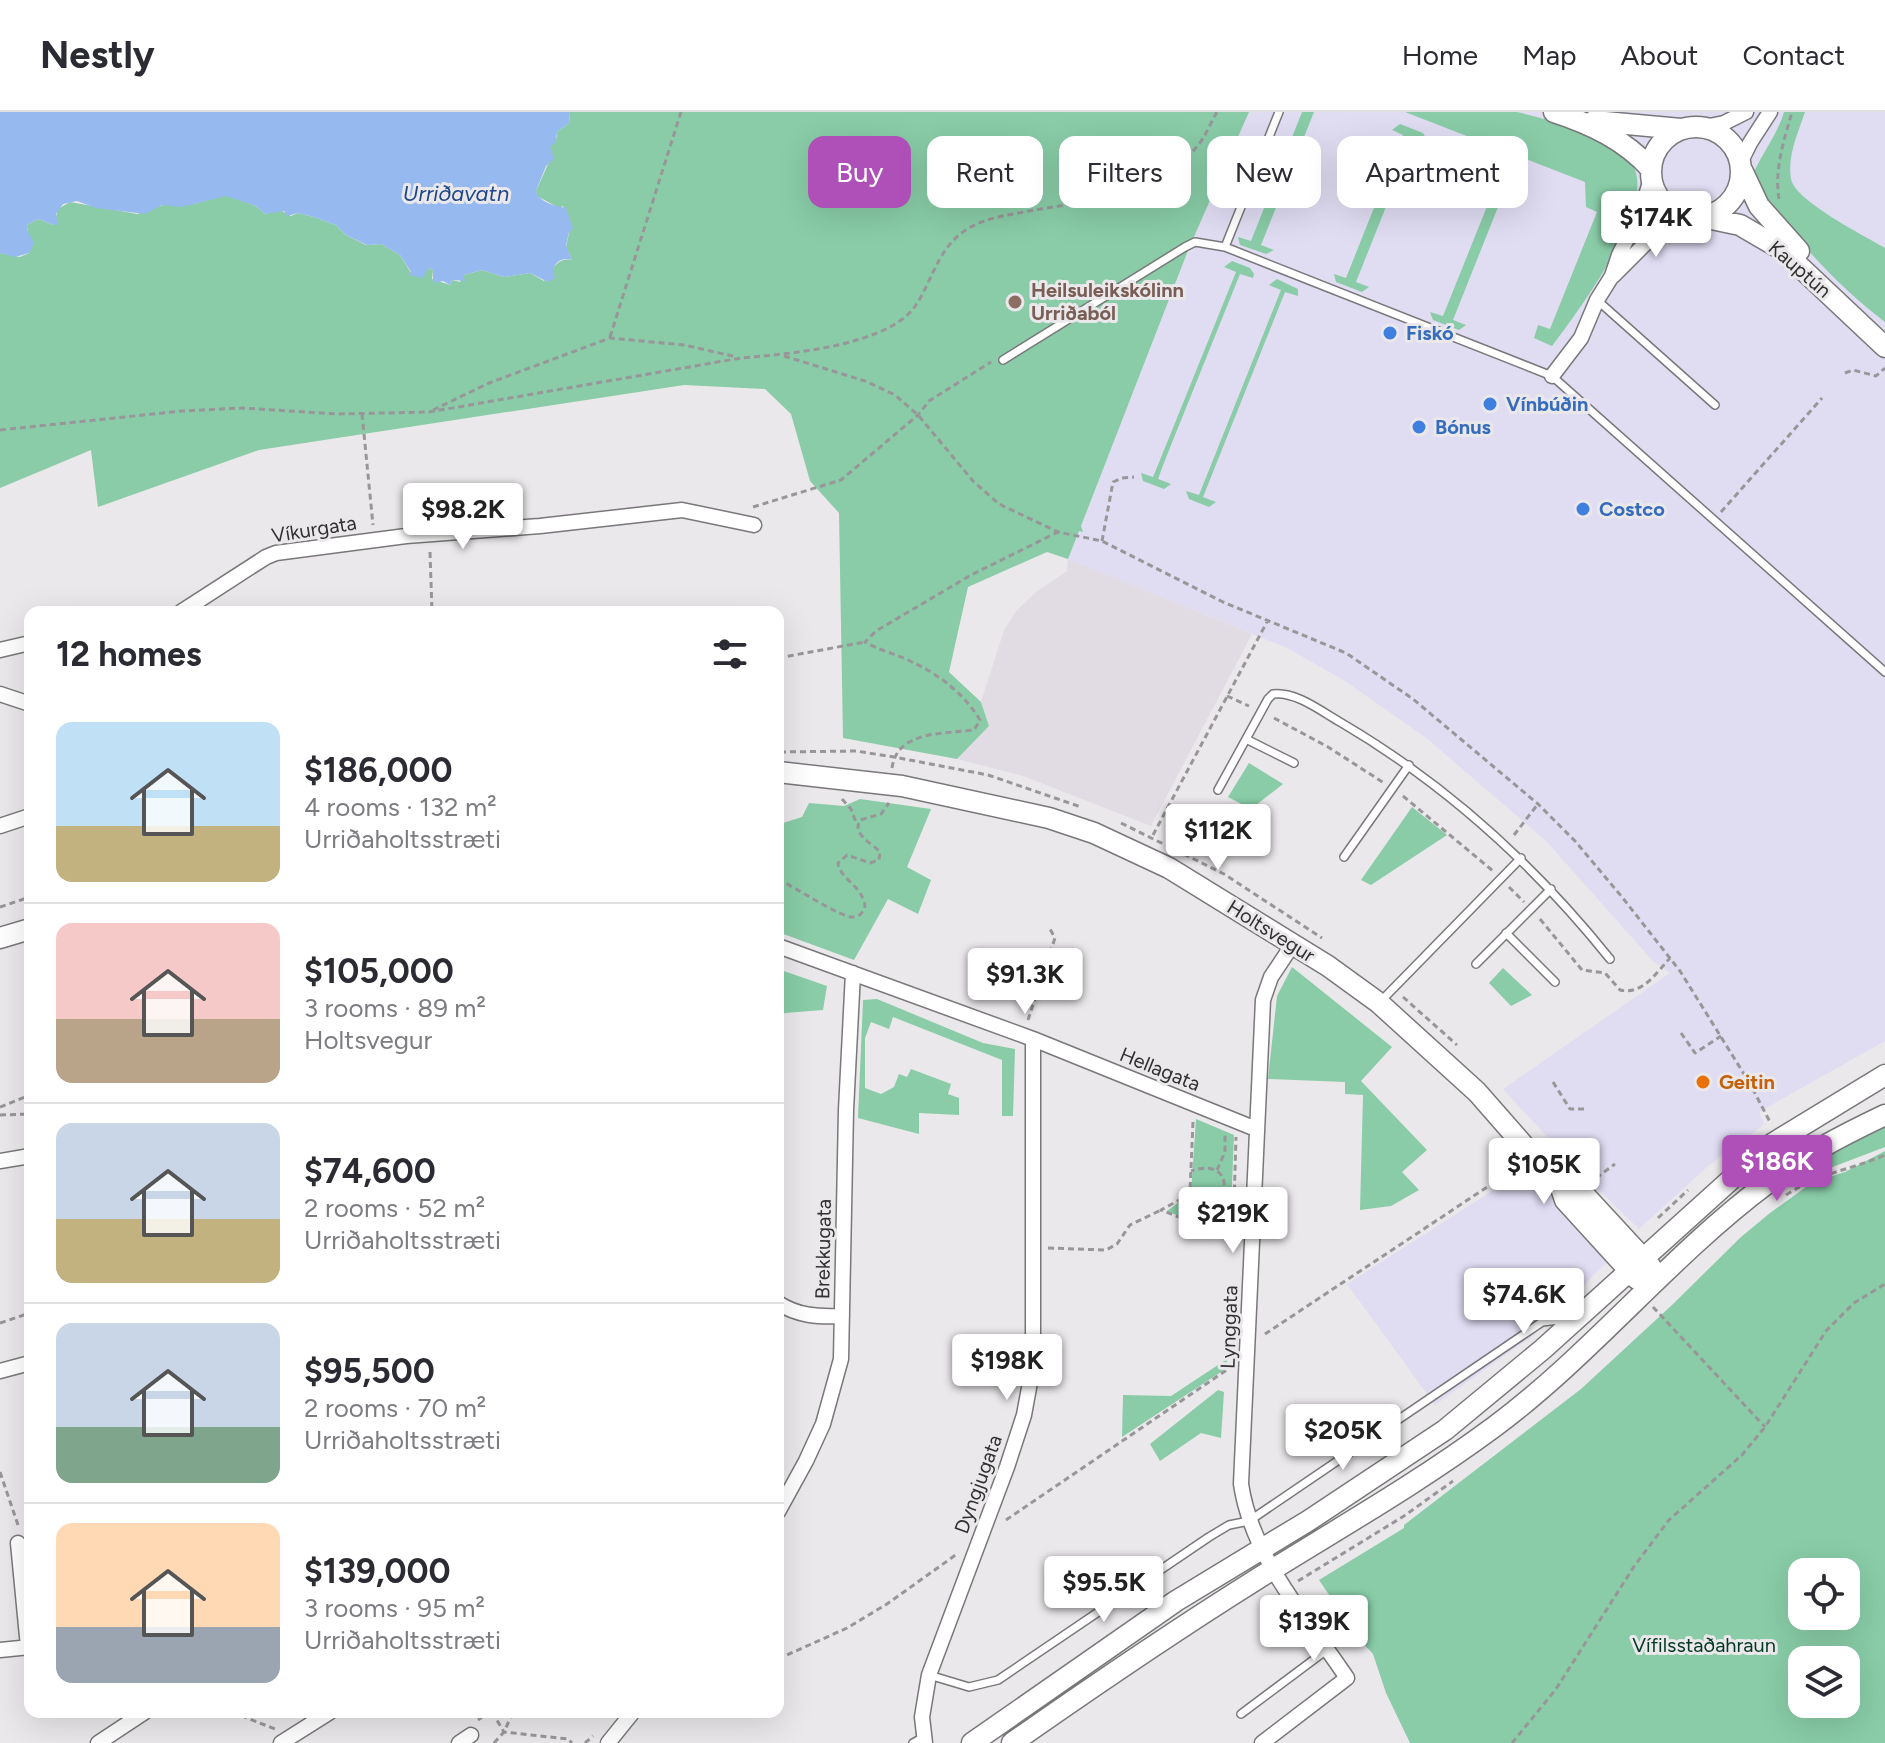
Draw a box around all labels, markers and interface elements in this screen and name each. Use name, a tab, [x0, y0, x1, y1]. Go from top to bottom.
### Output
text: Nestly	[40, 32, 155, 78]
text: Home	[1402, 38, 1478, 72]
text: Map	[1522, 38, 1577, 72]
text: About	[1621, 38, 1698, 72]
text: Contact	[1742, 38, 1845, 72]
chip: Buy	[808, 136, 911, 208]
chip: Rent	[927, 136, 1043, 208]
chip: Filters	[1059, 136, 1191, 208]
chip: New	[1207, 136, 1321, 208]
chip: Apartment	[1337, 136, 1528, 208]
water label: Urriðavatn	[403, 180, 509, 207]
pin: $174K	[1600, 191, 1712, 259]
text: $174K	[1619, 201, 1693, 233]
street label: Kauptún	[1764, 235, 1836, 303]
place label: Heilsuleikskólinn Urriðaból	[1031, 278, 1184, 325]
marker: Heilsuleikskólinn Urriðaból	[1006, 293, 1024, 311]
place label: Fiskó	[1406, 321, 1454, 345]
marker: Fiskó	[1381, 324, 1399, 342]
place label: Vínbúðin	[1506, 392, 1588, 416]
marker: Vínbúðin	[1481, 395, 1499, 413]
place label: Bónus	[1435, 415, 1491, 439]
marker: Bónus	[1410, 418, 1428, 436]
pin: $98.2K	[398, 483, 528, 551]
text: $98.2K	[421, 493, 505, 525]
place label: Costco	[1599, 497, 1665, 521]
marker: Costco	[1574, 500, 1592, 518]
street label: Víkurgata	[270, 510, 358, 548]
icon: filters	[708, 632, 752, 676]
text: 12 homes	[56, 634, 202, 675]
text: $186,000	[304, 750, 453, 791]
icon: home	[120, 754, 216, 850]
text: 4 rooms · 132 m²	[304, 791, 497, 823]
pin: $112K	[1162, 804, 1274, 872]
text: $112K	[1184, 814, 1252, 846]
text: Urriðaholtsstræti	[304, 823, 501, 855]
street label: Holtsvegur	[1223, 895, 1319, 967]
pin: $91.3K	[960, 948, 1090, 1016]
text: $105,000	[304, 951, 454, 992]
icon: home	[120, 955, 216, 1051]
text: $91.3K	[986, 958, 1064, 990]
text: 3 rooms · 89 m²	[304, 992, 486, 1024]
text: Holtsvegur	[304, 1024, 432, 1056]
street label: Hellagata	[1116, 1042, 1204, 1096]
place label: Geitin	[1719, 1070, 1775, 1094]
marker: Geitin	[1694, 1073, 1712, 1091]
pin: $186K	[1721, 1135, 1833, 1203]
pin: $105K	[1488, 1138, 1600, 1206]
text: $186K	[1740, 1145, 1814, 1177]
text: $105K	[1507, 1148, 1581, 1180]
text: $74,600	[304, 1151, 436, 1192]
icon: home	[120, 1155, 216, 1251]
pin: $219K	[1177, 1187, 1289, 1255]
text: 2 rooms · 52 m²	[304, 1192, 485, 1224]
text: $219K	[1197, 1197, 1269, 1229]
street label: Brekkugata	[810, 1199, 836, 1299]
text: Urriðaholtsstræti	[304, 1224, 501, 1256]
pin: $74.6K	[1459, 1268, 1589, 1336]
text: $74.6K	[1482, 1278, 1566, 1310]
street label: Lynggata	[1216, 1285, 1242, 1369]
pin: $198K	[951, 1334, 1063, 1402]
text: $198K	[970, 1344, 1044, 1376]
text: $95,500	[304, 1351, 435, 1392]
icon: home	[120, 1355, 216, 1451]
text: 2 rooms · 70 m²	[304, 1392, 486, 1424]
pin: $205K	[1287, 1404, 1399, 1472]
text: $205K	[1304, 1414, 1382, 1446]
text: Urriðaholtsstræti	[304, 1424, 501, 1456]
street label: Dyngjugata	[949, 1431, 1007, 1537]
text: $139,000	[304, 1551, 451, 1592]
icon: home	[120, 1555, 216, 1651]
pin: $95.5K	[1039, 1556, 1169, 1624]
map controls	[1788, 1558, 1860, 1718]
button: locate	[1788, 1558, 1860, 1630]
text: $95.5K	[1062, 1566, 1146, 1598]
text: 3 rooms · 95 m²	[304, 1592, 485, 1624]
pin: $139K	[1258, 1595, 1370, 1663]
text: $139K	[1278, 1605, 1350, 1637]
text: Urriðaholtsstræti	[304, 1624, 501, 1656]
park label: Vífilsstaðahraun	[1632, 1633, 1776, 1657]
button: layers	[1788, 1646, 1860, 1718]

